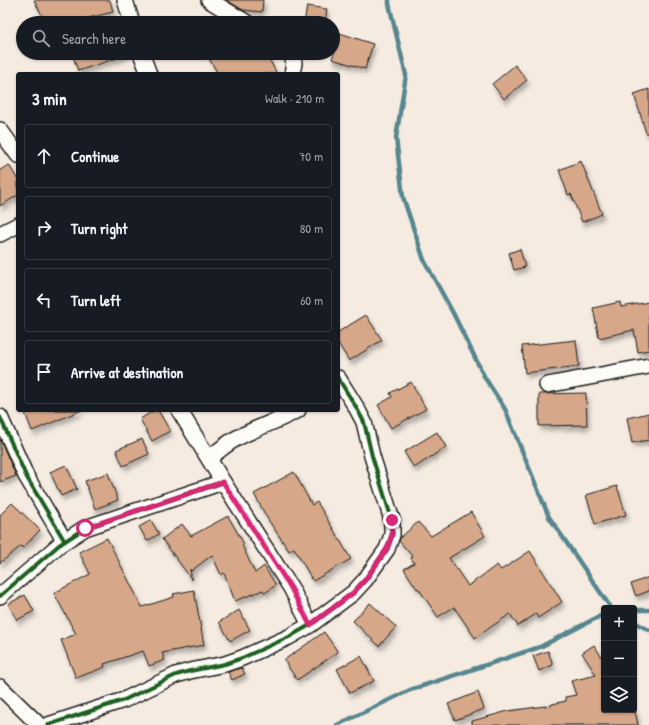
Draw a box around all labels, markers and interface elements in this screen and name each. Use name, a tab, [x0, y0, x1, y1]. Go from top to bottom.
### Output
search box	[16, 16, 340, 60]
icon: search	[30, 27, 52, 49]
text: Search here	[62, 28, 126, 49]
text: 3 min	[32, 87, 67, 110]
text: Walk · 210 m	[265, 89, 324, 107]
icon: ahead	[33, 145, 55, 167]
text: Continue	[71, 146, 119, 167]
text: 70 m	[299, 147, 323, 165]
icon: right	[33, 217, 55, 239]
text: Turn right	[71, 218, 127, 239]
text: 80 m	[300, 219, 323, 237]
icon: left	[33, 289, 55, 311]
text: Turn left	[71, 290, 121, 311]
text: 60 m	[300, 291, 323, 309]
icon: arrive	[33, 361, 55, 383]
text: Arrive at destination	[71, 362, 183, 383]
route end	[383, 511, 401, 529]
route start	[76, 519, 94, 537]
map controls	[601, 605, 637, 713]
button: +	[601, 605, 637, 641]
button: −	[601, 641, 637, 677]
button: layers	[601, 677, 637, 713]

